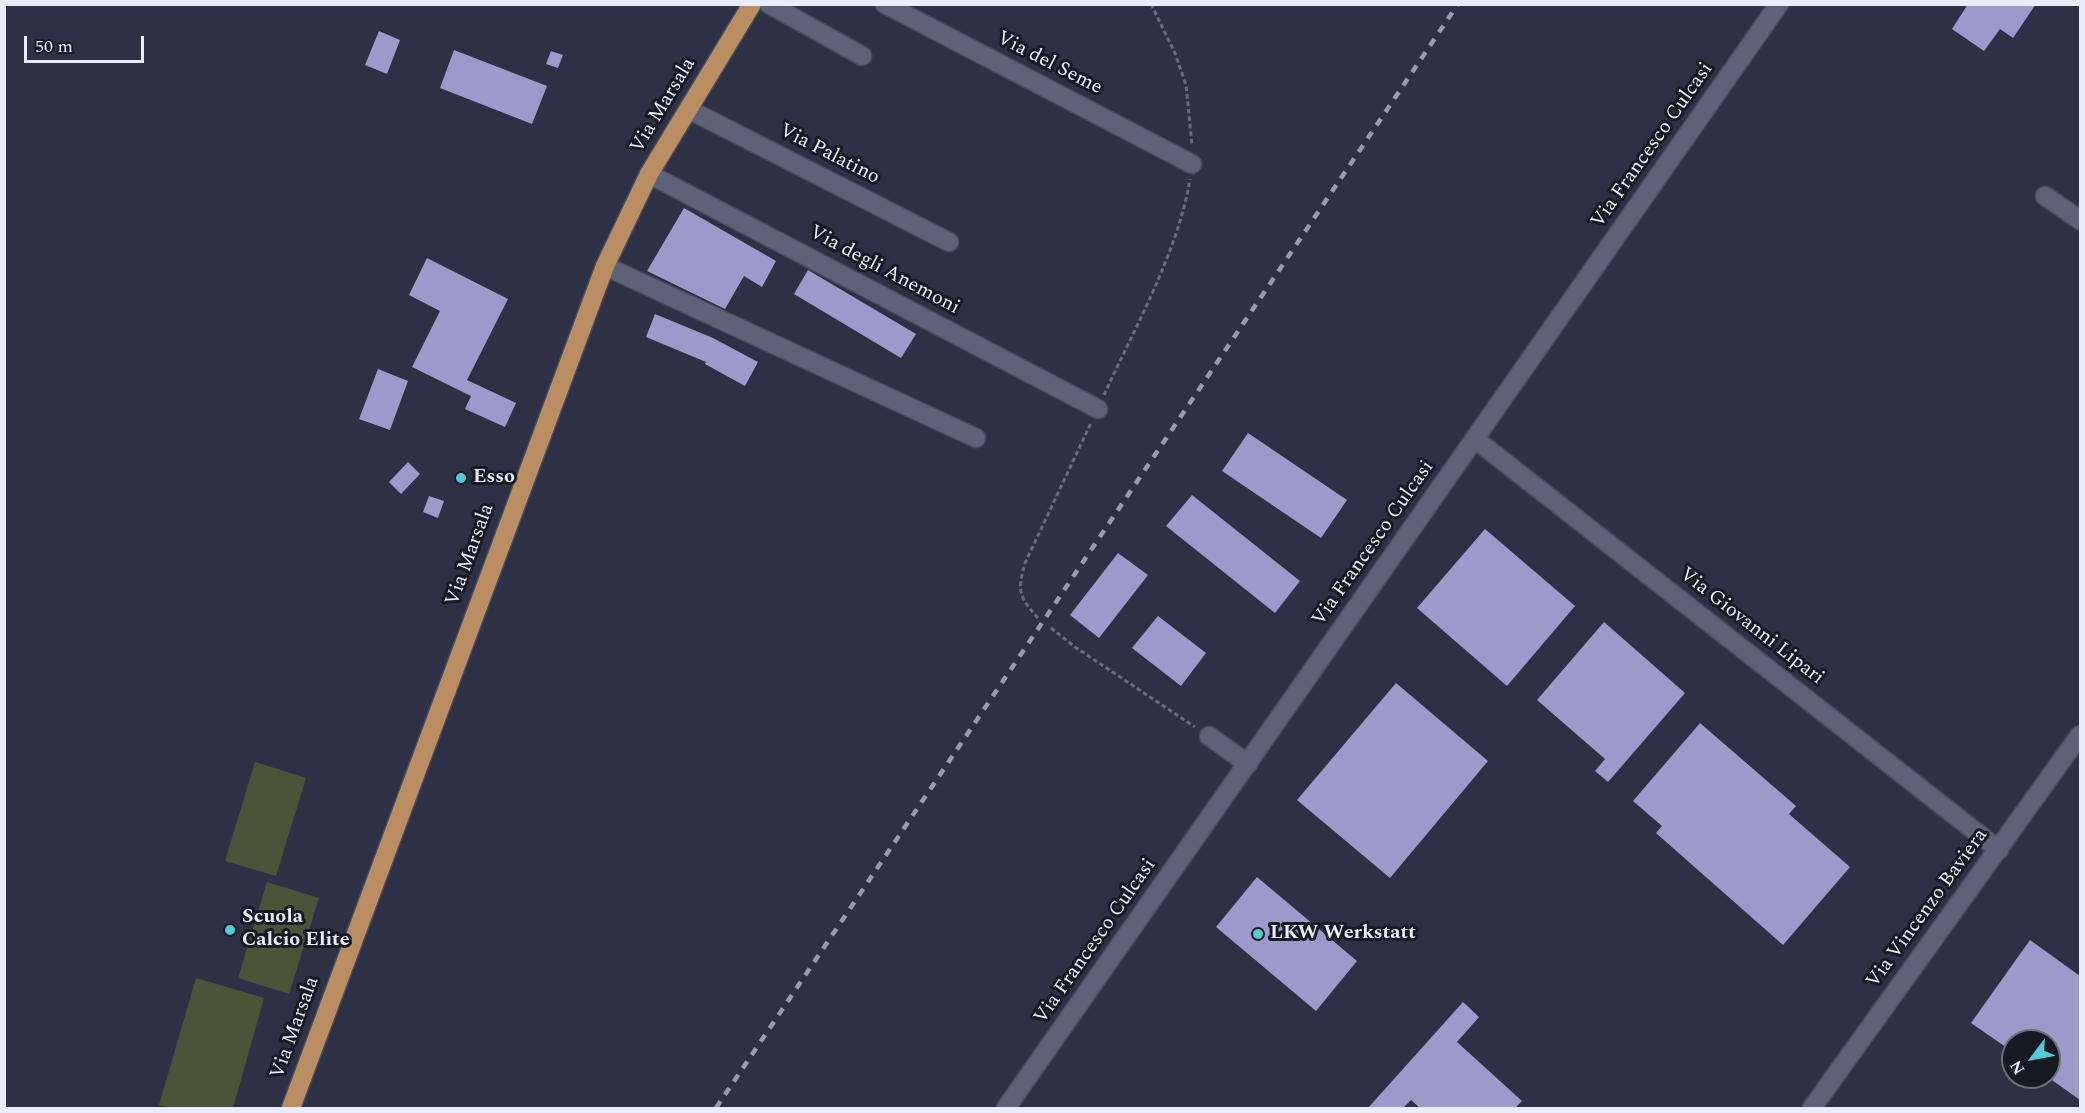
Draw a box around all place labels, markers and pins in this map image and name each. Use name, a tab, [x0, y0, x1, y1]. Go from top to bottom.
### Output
place label: Esso	[473, 466, 515, 490]
marker: Esso	[454, 471, 468, 485]
place label: Scuola Calcio Elite	[242, 906, 350, 953]
place label: LKW Werkstatt	[1270, 922, 1416, 946]
marker: Scuola Calcio Elite	[223, 923, 237, 937]
marker: LKW Werkstatt	[1251, 927, 1265, 941]

